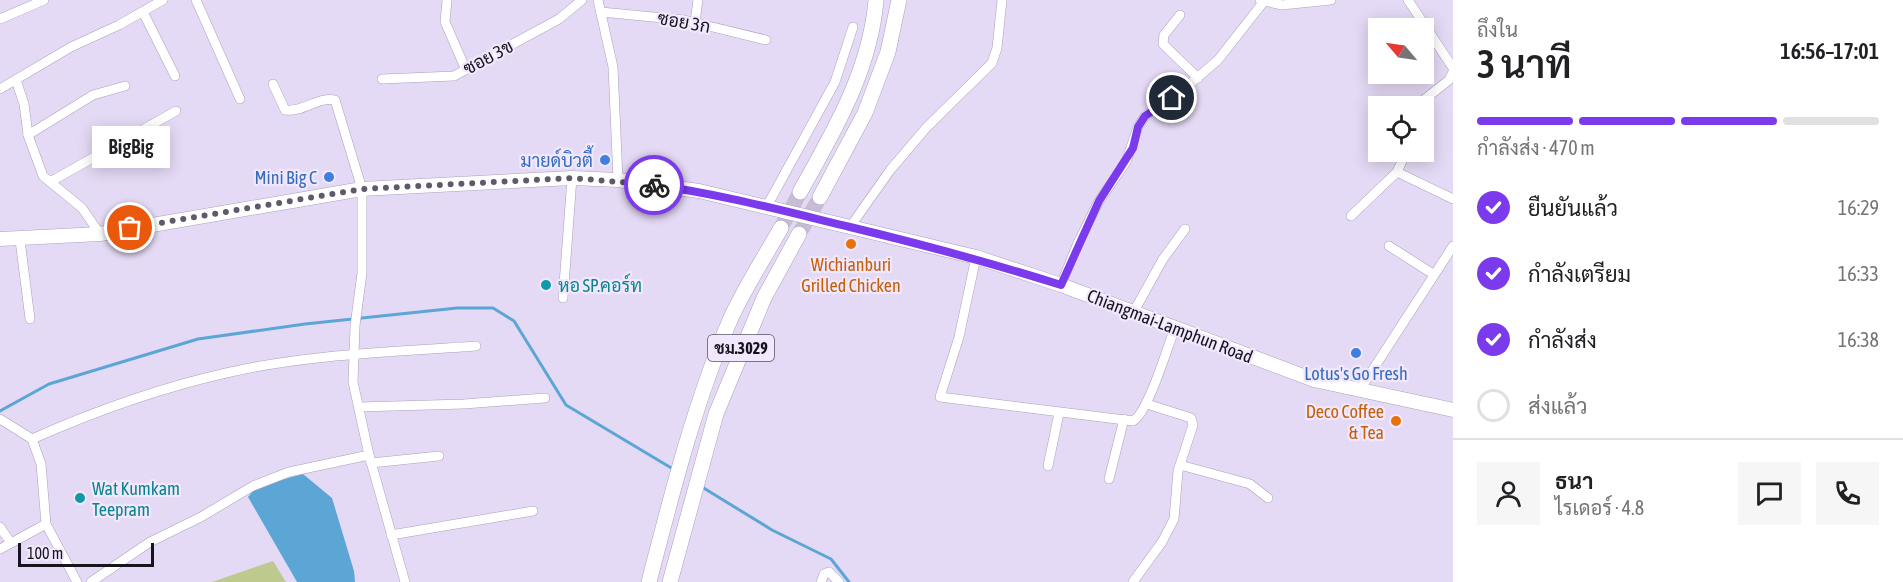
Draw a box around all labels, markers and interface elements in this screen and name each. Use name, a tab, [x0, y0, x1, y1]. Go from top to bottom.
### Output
street label: ซอย 3ก	[656, 7, 712, 37]
north arrow	[1368, 18, 1434, 84]
map controls	[1368, 18, 1434, 162]
text: ถึงใน	[1477, 18, 1518, 41]
street label: ซอย 3ข	[459, 35, 517, 79]
text: 16:56–17:01	[1780, 38, 1879, 64]
text: 3 นาที	[1477, 42, 1572, 86]
pin	[1146, 72, 1197, 123]
icon: home	[1155, 81, 1188, 114]
button: locate	[1368, 96, 1434, 162]
callout: BigBig	[91, 126, 169, 168]
text: BigBig	[108, 135, 154, 158]
text: กำลังส่ง · 470 m	[1477, 136, 1595, 159]
place label: มายด์บิวตี้	[521, 145, 594, 171]
marker: มายด์บิวตี้	[598, 153, 612, 167]
courier	[624, 155, 684, 215]
place label: Mini Big C	[254, 167, 317, 188]
icon: bike	[638, 169, 671, 202]
marker: Mini Big C	[322, 170, 336, 184]
icon: check	[1477, 191, 1510, 224]
text: ยืนยันแล้ว	[1528, 195, 1618, 221]
text: 16:29	[1838, 196, 1879, 219]
pin	[104, 202, 155, 253]
icon: bag	[113, 211, 146, 244]
marker: Wichianburi Grilled Chicken	[844, 237, 858, 251]
place label: Wichianburi Grilled Chicken	[801, 254, 901, 296]
icon: check	[1477, 257, 1510, 290]
text: กำลังเตรียม	[1528, 261, 1631, 287]
text: 16:33	[1838, 262, 1879, 285]
place label: หอ SP.คอร์ท	[558, 273, 642, 296]
marker: หอ SP.คอร์ท	[539, 278, 553, 292]
street label: Chiangmai-Lamphun Road	[1084, 285, 1256, 367]
icon: check	[1477, 323, 1510, 356]
text: กำลังส่ง	[1528, 327, 1597, 353]
text: 16:38	[1838, 328, 1879, 351]
road number: ชม.3029	[708, 335, 774, 361]
marker: Lotus's Go Fresh	[1349, 346, 1363, 360]
place label: Lotus's Go Fresh	[1304, 363, 1408, 384]
text: ส่งแล้ว	[1528, 393, 1588, 419]
place label: Deco Coffee & Tea	[1306, 401, 1384, 443]
marker: Deco Coffee & Tea	[1389, 414, 1403, 428]
button: person	[1477, 462, 1540, 525]
button: chat	[1738, 462, 1801, 525]
button: phone	[1816, 462, 1879, 525]
text: ธนา	[1555, 468, 1593, 494]
place label: Wat Kumkam Teepram	[92, 478, 180, 520]
marker: Wat Kumkam Teepram	[73, 491, 87, 505]
text: ไรเดอร์ · 4.8	[1555, 496, 1644, 519]
scale bar	[18, 540, 154, 568]
text: 100 m	[27, 544, 63, 562]

